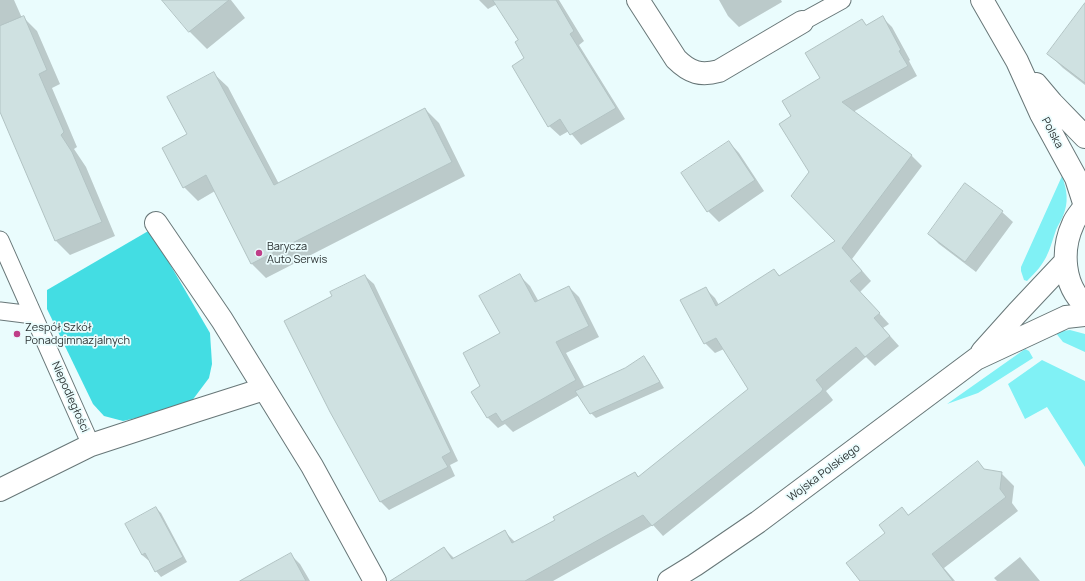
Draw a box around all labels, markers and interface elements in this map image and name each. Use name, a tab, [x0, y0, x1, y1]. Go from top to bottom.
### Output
street label: Polska	[1038, 115, 1066, 151]
place label: Barycza Auto Serwis	[267, 240, 327, 266]
marker: Barycza Auto Serwis	[254, 248, 264, 258]
place label: Zespół Szkół Ponadgimnazjalnych	[25, 321, 130, 347]
marker: Zespół Szkół Ponadgimnazjalnych	[12, 329, 22, 339]
street label: Niepodległości	[49, 360, 91, 434]
street label: Wojska Polskiego	[785, 441, 863, 505]

